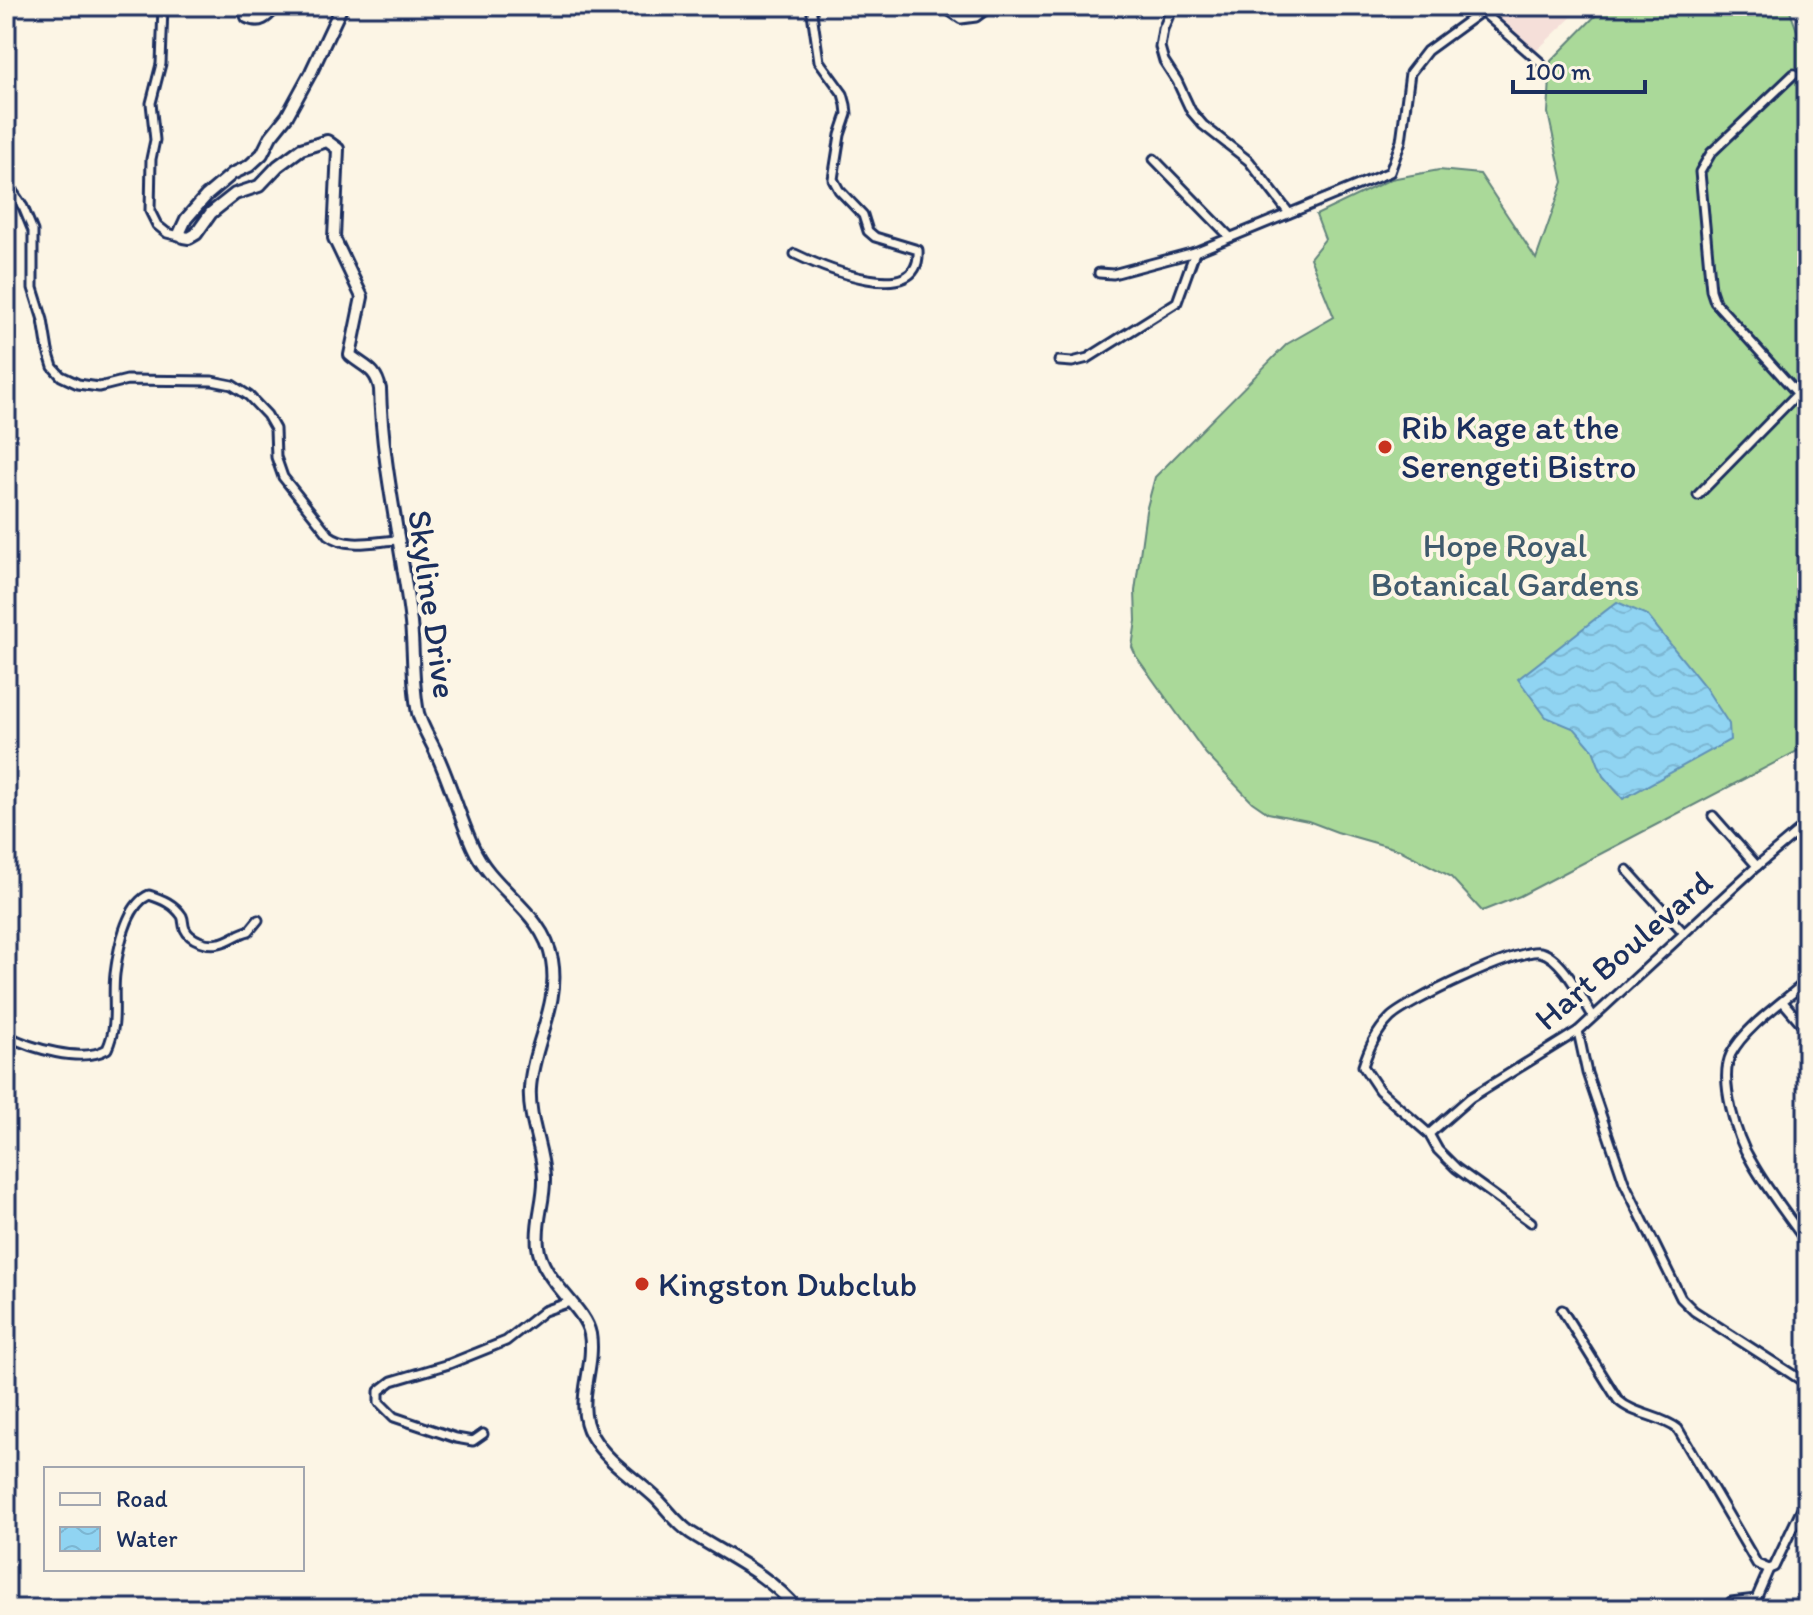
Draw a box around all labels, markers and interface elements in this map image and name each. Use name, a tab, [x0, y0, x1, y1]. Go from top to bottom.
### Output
scale bar	[1513, 44, 1645, 94]
text: 100 m	[1525, 57, 1591, 86]
place label: Rib Kage at the Serengeti Bistro	[1401, 407, 1636, 487]
marker: Rib Kage at the Serengeti Bistro	[1376, 438, 1394, 456]
street label: Skyline Drive	[399, 507, 466, 701]
park label: Hope Royal Botanical Gardens	[1371, 525, 1639, 605]
street label: Hart Boulevard	[1526, 862, 1721, 1039]
place label: Kingston Dubclub	[658, 1264, 917, 1305]
marker: Kingston Dubclub	[633, 1275, 651, 1293]
legend	[44, 1467, 304, 1571]
text: Road	[116, 1484, 168, 1513]
text: Water	[116, 1524, 178, 1553]

